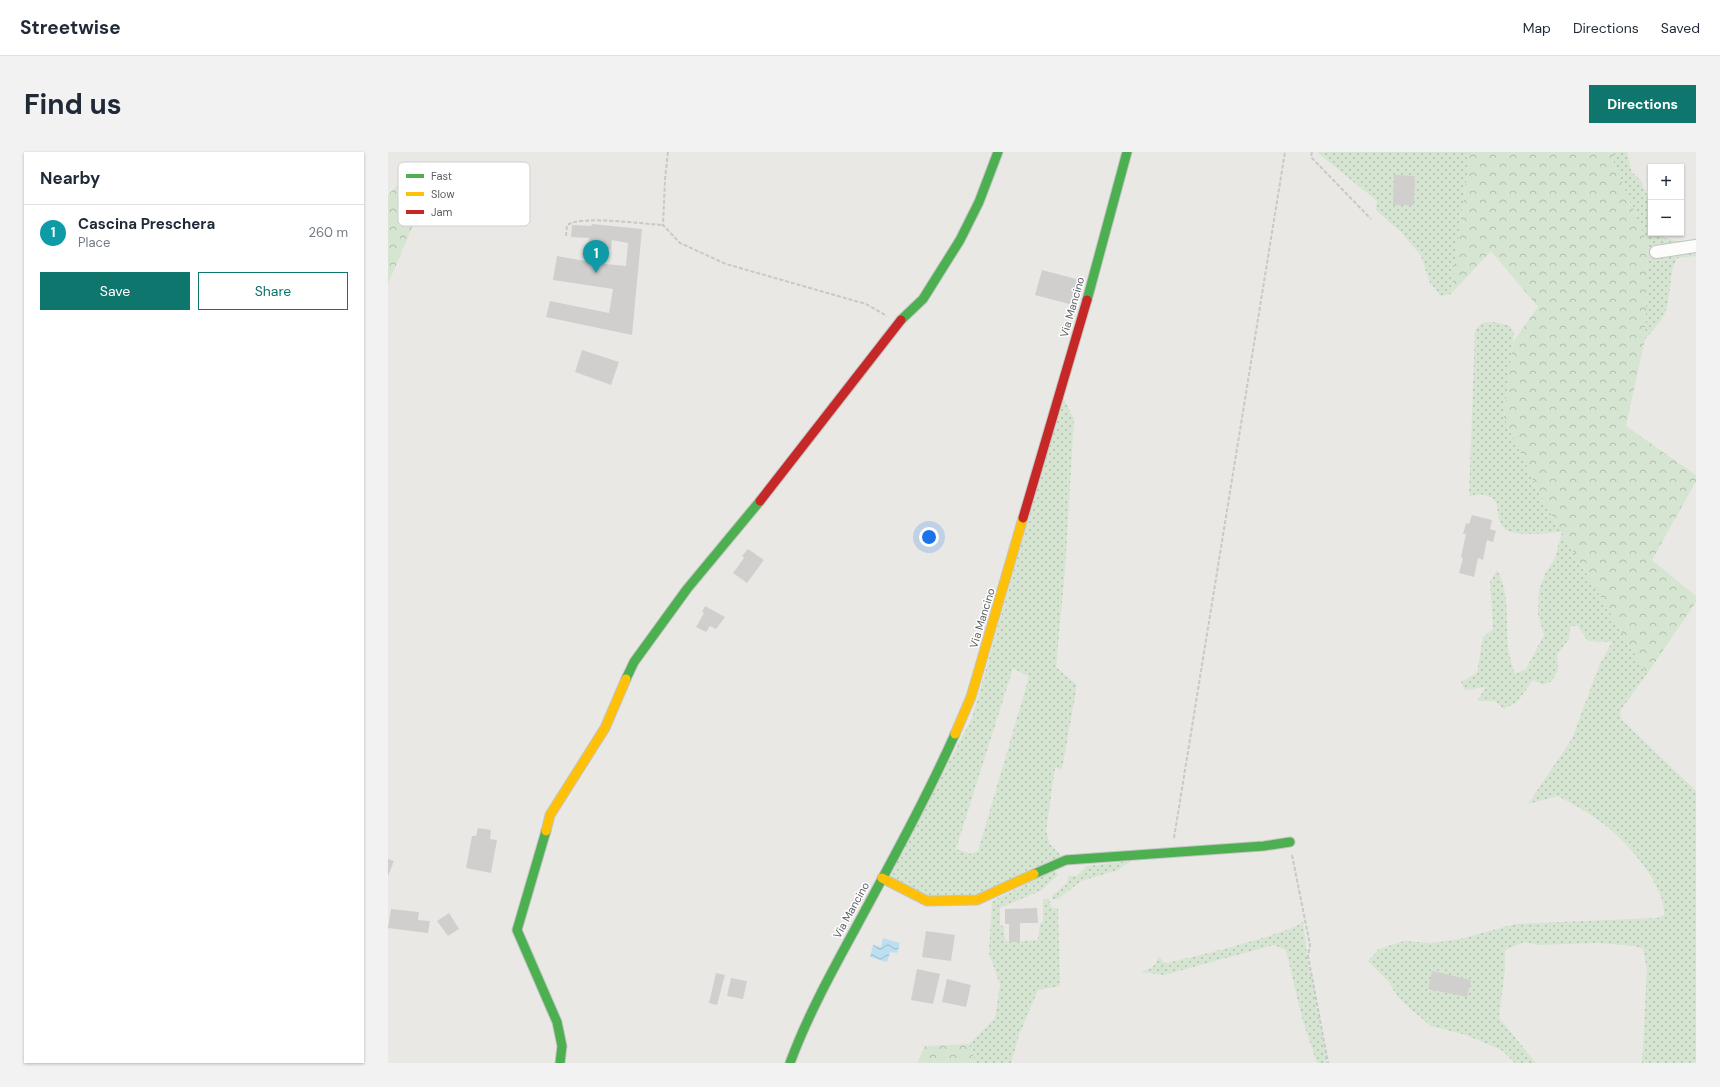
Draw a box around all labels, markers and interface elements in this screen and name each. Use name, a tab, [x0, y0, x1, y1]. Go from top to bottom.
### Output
text: Streetwise	[20, 15, 121, 40]
text: Map	[1523, 19, 1551, 37]
text: Directions	[1573, 19, 1639, 37]
text: Saved	[1661, 19, 1700, 37]
button: Directions	[1589, 85, 1696, 123]
text: Find us	[24, 86, 122, 123]
legend	[398, 162, 530, 226]
map controls	[1648, 164, 1684, 236]
button: +	[1648, 164, 1684, 200]
text: Nearby	[40, 167, 100, 189]
text: Fast	[431, 169, 452, 183]
text: Slow	[431, 187, 455, 201]
button: −	[1648, 200, 1684, 236]
text: Jam	[431, 205, 452, 219]
text: Cascina Preschera	[78, 214, 215, 234]
text: 1	[51, 224, 55, 241]
text: 260 m	[308, 224, 348, 241]
text: Place	[78, 234, 110, 251]
pin: 1	[583, 240, 609, 273]
button: Save	[40, 272, 190, 310]
button: Share	[198, 272, 348, 310]
street label: Via Mancino	[1057, 275, 1087, 339]
your location	[919, 527, 939, 547]
street label: Via Mancino	[966, 586, 998, 650]
street label: Via Mancino	[830, 879, 872, 941]

